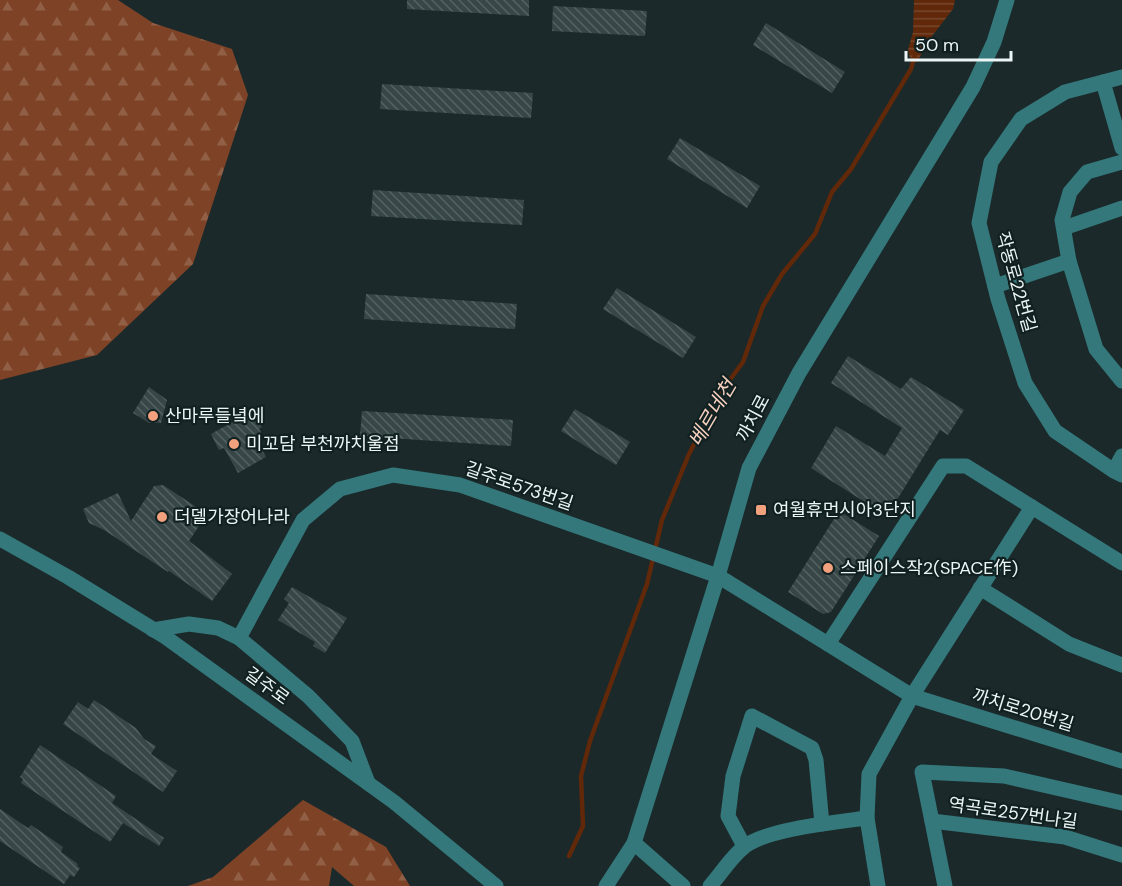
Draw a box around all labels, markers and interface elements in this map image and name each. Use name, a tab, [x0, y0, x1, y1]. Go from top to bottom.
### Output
scale bar	[906, 24, 1011, 62]
text: 50 m	[915, 33, 959, 57]
street label: 작동로22번길	[990, 229, 1042, 335]
water label: 베르네천	[682, 372, 743, 451]
street label: 까치로	[731, 390, 775, 446]
place label: 산마루들녘에	[165, 404, 264, 428]
marker: 산마루들녘에	[146, 409, 160, 423]
place label: 미꼬담 부천까치울점	[246, 432, 400, 456]
marker: 미꼬담 부천까치울점	[227, 437, 241, 451]
street label: 길주로573번길	[462, 456, 576, 516]
place label: 여월휴먼시아3단지	[773, 498, 916, 522]
marker: 여월휴먼시아3단지	[754, 503, 768, 517]
place label: 더델가장어나라	[174, 505, 290, 529]
marker: 더델가장어나라	[155, 510, 169, 524]
place label: 스페이스작2(SPACE作)	[840, 556, 1018, 580]
marker: 스페이스작2(SPACE作)	[821, 561, 835, 575]
street label: 길주로	[240, 662, 294, 710]
street label: 까치로20번길	[969, 683, 1077, 737]
street label: 역곡로257번나길	[947, 792, 1079, 834]

